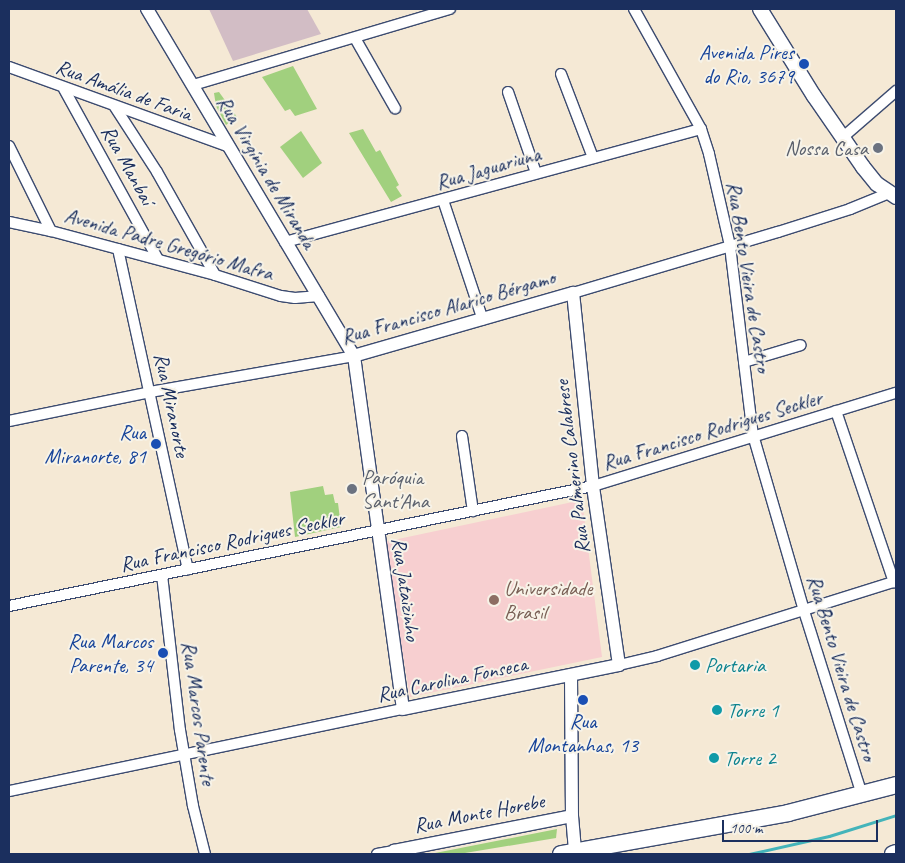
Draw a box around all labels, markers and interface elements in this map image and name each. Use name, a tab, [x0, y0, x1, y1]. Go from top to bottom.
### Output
place label: Avenida Pires do Rio, 3679	[699, 39, 794, 89]
street label: Rua Amália de Faria	[53, 54, 195, 126]
marker: Avenida Pires do Rio, 3679	[798, 58, 810, 70]
street label: Rua Virgínia de Miranda	[211, 91, 323, 253]
street label: Rua Manbaí	[96, 121, 160, 209]
place label: Nossa Casa	[786, 135, 868, 161]
street label: Rua Jaguariuna	[432, 141, 544, 195]
marker: Nossa Casa	[872, 142, 884, 154]
street label: Rua Bento Vieira de Castro	[721, 179, 777, 375]
street label: Avenida Padre Gregório Mafra	[62, 202, 276, 286]
street label: Rua Francisco Alarico Bérgamo	[338, 264, 558, 350]
street label: Rua Miranorte	[149, 351, 195, 459]
street label: Rua Palmerino Calabrese	[549, 379, 595, 555]
street label: Rua Francisco Rodrigues Seckler	[599, 385, 825, 475]
place label: Rua Miranorte, 81	[44, 419, 146, 469]
marker: Rua Miranorte, 81	[150, 438, 162, 450]
place label: Paróquia Sant'Ana	[362, 464, 429, 514]
marker: Paróquia Sant'Ana	[346, 483, 358, 495]
street label: Rua Francisco Rodrigues Seckler	[118, 505, 346, 577]
street label: Rua Jataizinho	[386, 536, 426, 642]
street label: Rua Bento Vieira de Castro	[802, 572, 882, 764]
place label: Universidade Brasil	[504, 575, 592, 625]
marker: Universidade Brasil	[488, 594, 500, 606]
place label: Rua Marcos Parente, 34	[67, 628, 153, 678]
street label: Rua Marcos Parente	[176, 639, 222, 787]
marker: Rua Marcos Parente, 34	[157, 647, 169, 659]
street label: Rua Carolina Fonseca	[374, 651, 530, 707]
place label: Portaria	[705, 652, 765, 678]
marker: Portaria	[689, 659, 701, 671]
marker: Rua Montanhas, 13	[577, 694, 589, 706]
place label: Torre 1	[727, 697, 779, 723]
marker: Torre 1	[711, 704, 723, 716]
place label: Rua Montanhas, 13	[528, 708, 638, 758]
place label: Torre 2	[724, 745, 776, 771]
marker: Torre 2	[708, 752, 720, 764]
street label: Rua Monte Horebe	[412, 788, 546, 838]
scale bar	[725, 810, 881, 842]
text: 100 m	[730, 819, 762, 838]

